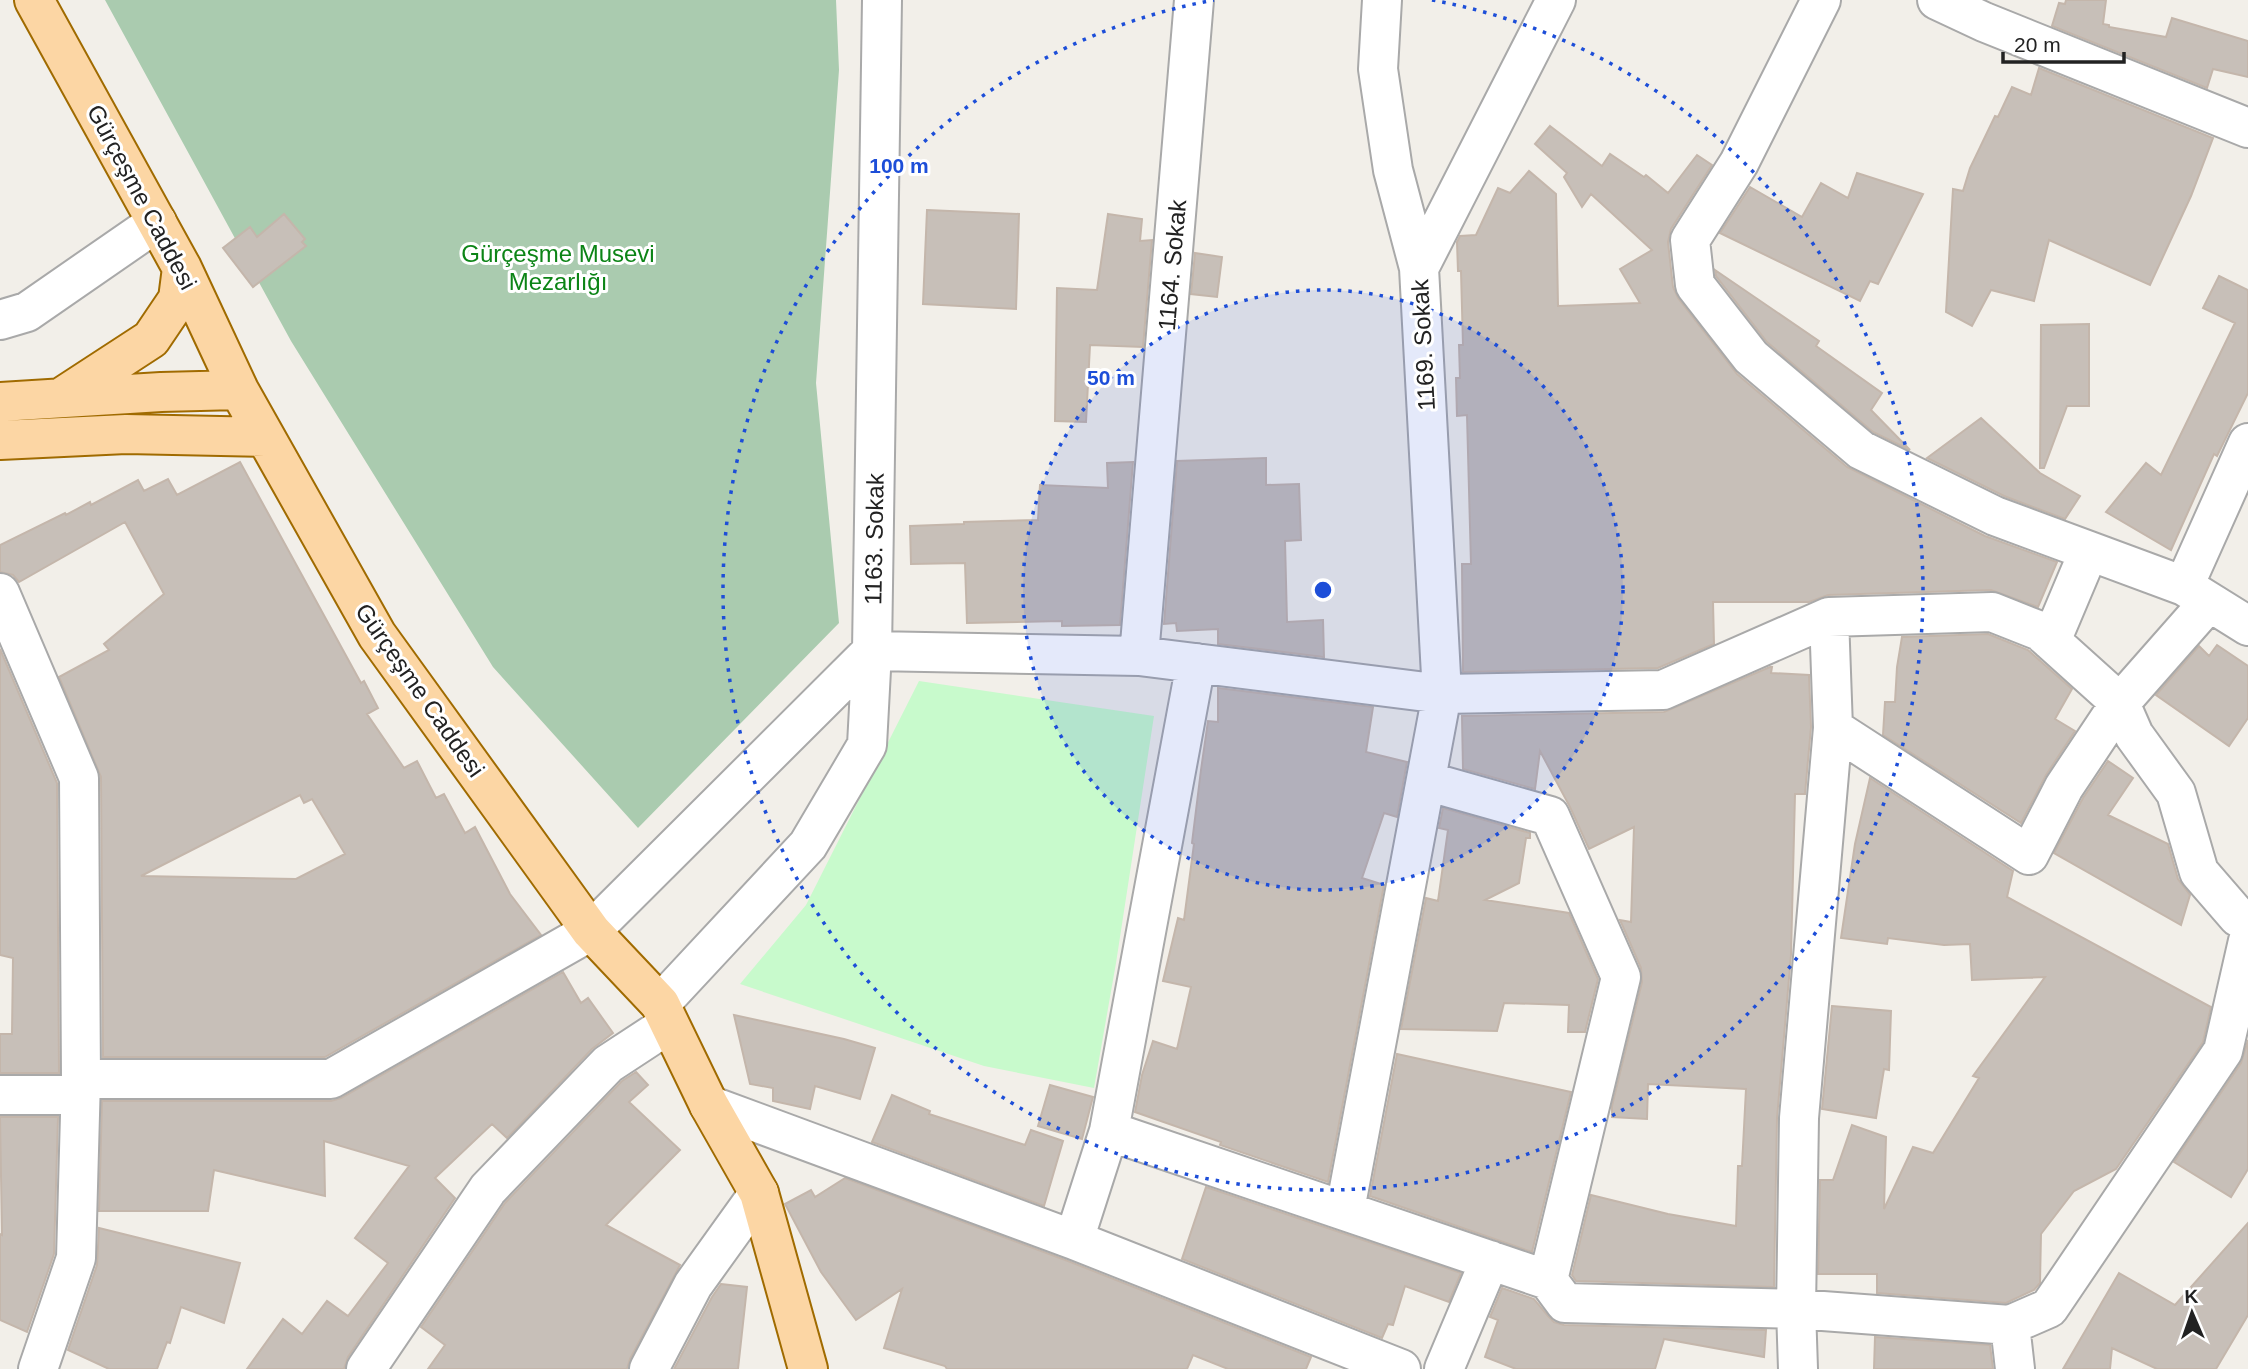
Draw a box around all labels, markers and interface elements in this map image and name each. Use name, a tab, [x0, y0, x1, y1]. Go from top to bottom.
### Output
scale bar	[2003, 21, 2124, 65]
text: 20 m	[2014, 33, 2061, 56]
street label: Gürçeşme Caddesi	[82, 100, 202, 294]
text: 100 m	[869, 154, 929, 177]
street label: 1164. Sokak	[1153, 197, 1191, 332]
park label: Gürçeşme Musevi Mezarlığı	[461, 240, 655, 295]
street label: 1169. Sokak	[1406, 278, 1440, 411]
text: 50 m	[1087, 366, 1135, 389]
street label: 1163. Sokak	[859, 472, 889, 605]
centre of rings	[1311, 578, 1335, 602]
street label: Gürçeşme Caddesi	[350, 598, 490, 782]
north arrow	[2157, 1278, 2227, 1348]
text: K	[2184, 1286, 2199, 1307]

